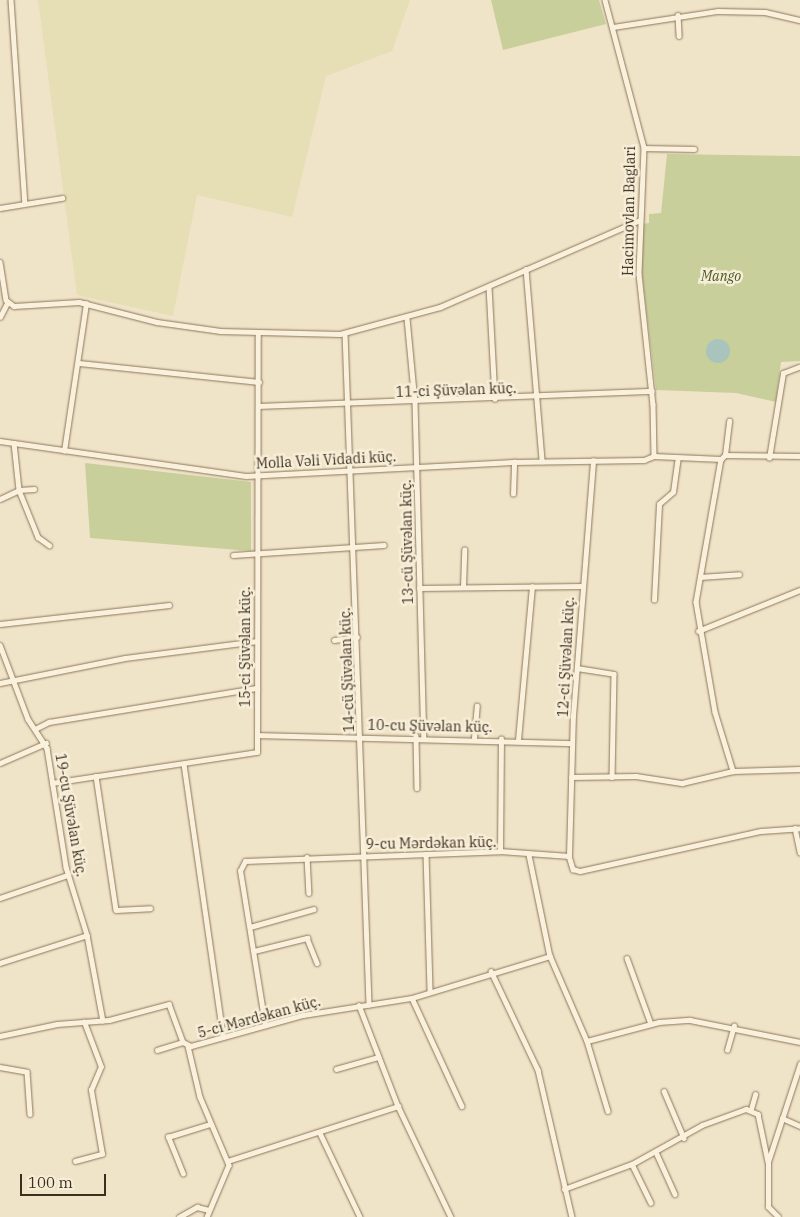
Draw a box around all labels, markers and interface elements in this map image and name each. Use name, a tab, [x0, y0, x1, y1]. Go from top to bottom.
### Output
street label: Hacimovlan Baglari	[619, 146, 639, 276]
park label: Mango	[701, 268, 741, 284]
street label: 11-ci Şüvəlan küç.	[395, 380, 517, 400]
street label: Molla Vəli Vidadi küç.	[255, 448, 397, 472]
street label: 13-cü Şüvəlan küç.	[398, 479, 416, 605]
street label: 15-ci Şüvəlan küç.	[237, 587, 253, 707]
street label: 12-ci Şüvəlan küç.	[554, 596, 578, 718]
street label: 14-cü Şüvəlan küç.	[336, 607, 358, 733]
street label: 10-cu Şüvəlan küç.	[367, 717, 493, 735]
street label: 19-cu Şüvəlan küç.	[52, 752, 90, 878]
street label: 9-cu Mərdəkan küç.	[366, 833, 496, 853]
street label: 5-ci Mərdəkan küç.	[196, 993, 322, 1041]
scale bar	[22, 1164, 109, 1196]
text: 100 m	[28, 1173, 73, 1192]

